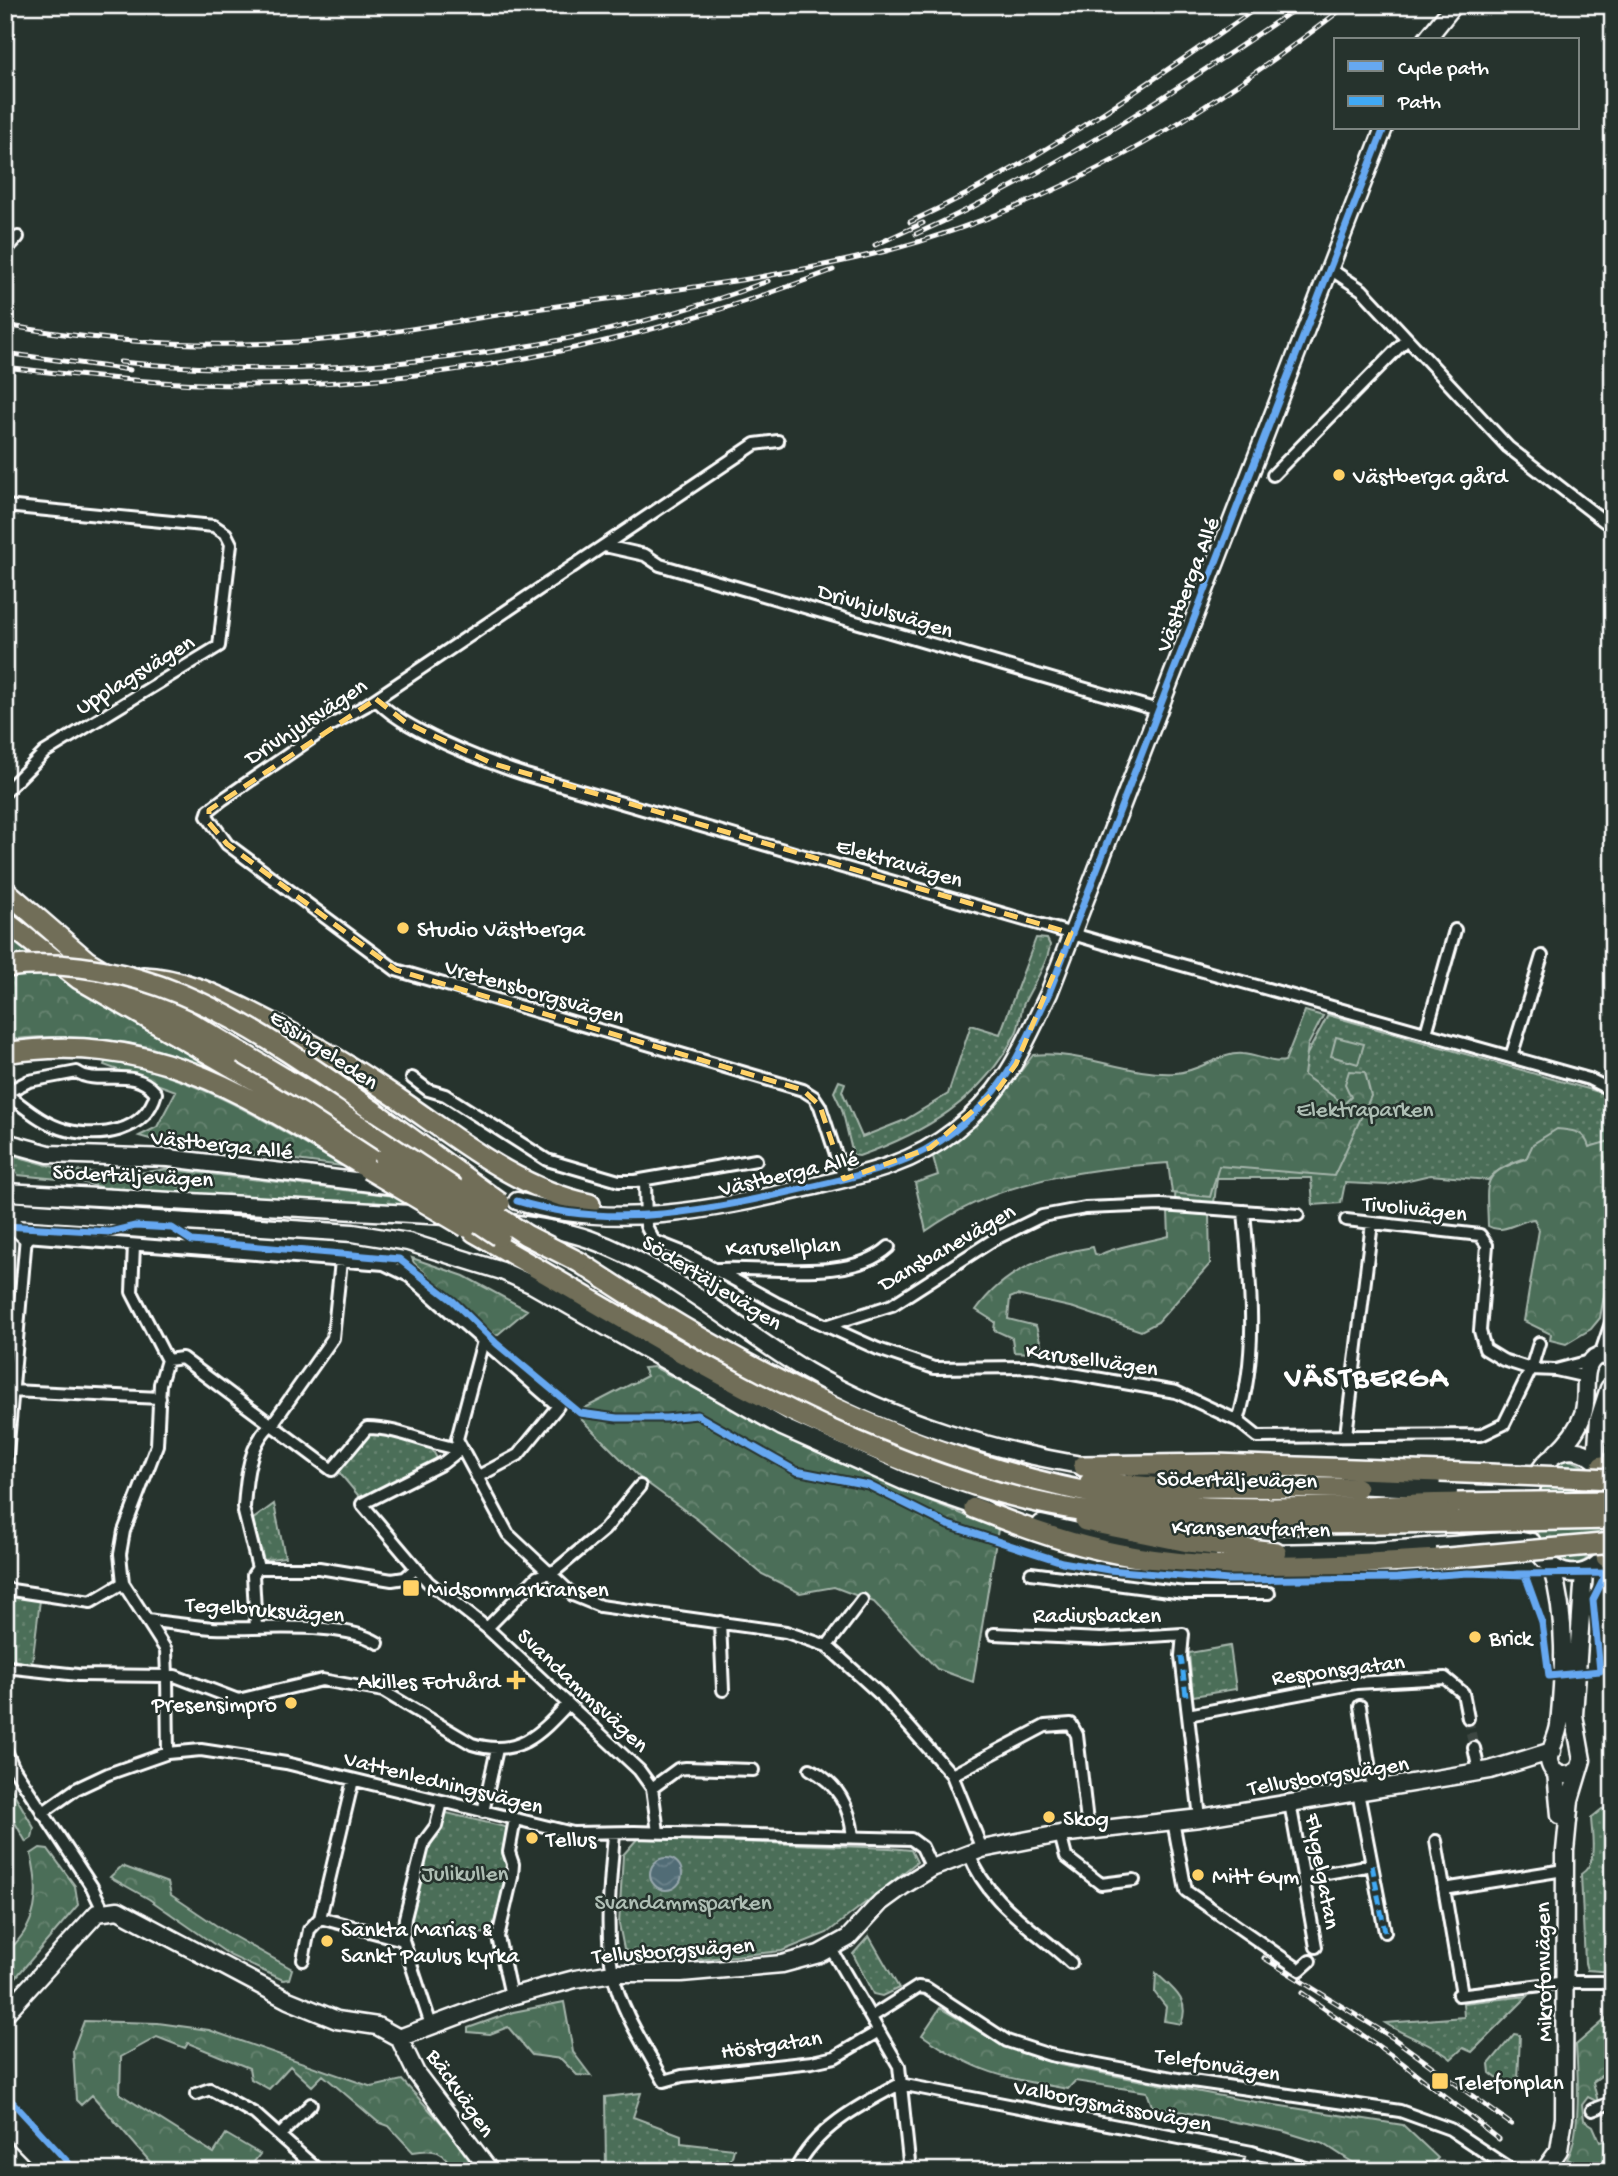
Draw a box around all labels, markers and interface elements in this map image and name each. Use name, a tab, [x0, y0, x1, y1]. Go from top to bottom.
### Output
legend	[1334, 38, 1580, 130]
text: Cycle path	[1398, 58, 1489, 83]
text: Path	[1397, 92, 1441, 117]
place label: Västberga gård	[1352, 465, 1509, 492]
marker: Västberga gård	[1331, 467, 1347, 483]
street label: Västberga Allé	[1151, 513, 1228, 658]
street label: Drivhjulsvägen	[812, 578, 956, 646]
street label: Upplagsvägen	[71, 630, 200, 722]
street label: Drivhjulsvägen	[239, 673, 373, 774]
street label: Elektravägen	[833, 833, 966, 895]
place label: Studio Västberga	[417, 918, 586, 945]
marker: Studio Västberga	[395, 920, 411, 936]
street label: Vretensborgsvägen	[440, 954, 627, 1032]
street label: Essingeleden	[264, 1005, 383, 1097]
park label: Elektraparken	[1296, 1098, 1434, 1125]
street label: Västberga Allé	[148, 1126, 295, 1167]
street label: Västberga Allé	[715, 1146, 862, 1205]
street label: Södertäljevägen	[52, 1160, 214, 1195]
street label: Tivolivägen	[1359, 1191, 1468, 1229]
street label: Dansbanevägen	[873, 1199, 1021, 1300]
street label: Södertäljevägen	[636, 1230, 786, 1338]
street label: Karusellplan	[725, 1233, 841, 1264]
street label: Karusellvägen	[1023, 1339, 1160, 1384]
district label: VÄSTBERGA	[1283, 1363, 1449, 1398]
street label: Södertäljevägen	[1156, 1467, 1318, 1496]
street label: Kransenavfarten	[1171, 1516, 1331, 1545]
marker: Midsommarkransen	[401, 1578, 421, 1598]
place label: Midsommarkransen	[427, 1578, 609, 1605]
street label: Tegelbruksvägen	[182, 1592, 345, 1631]
street label: Radiusbacken	[1033, 1604, 1161, 1631]
street label: Svandammsvägen	[510, 1623, 653, 1760]
place label: Brick	[1488, 1627, 1535, 1654]
marker: Brick	[1467, 1629, 1483, 1645]
street label: Responsgatan	[1270, 1650, 1407, 1693]
place label: Akilles Fotvård	[358, 1670, 502, 1697]
marker: Akilles Fotvård	[506, 1670, 526, 1690]
place label: Presensimpro	[151, 1693, 277, 1720]
marker: Presensimpro	[283, 1695, 299, 1711]
street label: Vattenledningsvägen	[340, 1746, 546, 1822]
street label: Tellusborgsvägen	[1244, 1751, 1411, 1804]
place label: Skog	[1063, 1807, 1109, 1834]
marker: Skog	[1041, 1809, 1057, 1825]
street label: Flygelgatan	[1297, 1811, 1344, 1932]
place label: Tellus	[544, 1828, 597, 1855]
marker: Tellus	[524, 1830, 540, 1846]
park label: Julikullen	[421, 1862, 509, 1889]
place label: Mitt Gym	[1212, 1865, 1299, 1892]
marker: Mitt Gym	[1190, 1867, 1206, 1883]
park label: Svandammsparken	[594, 1891, 772, 1918]
street label: Mikrofonvägen	[1531, 1902, 1560, 2042]
place label: Sankta Marias & Sankt Paulus kyrka	[341, 1918, 520, 1971]
marker: Sankta Marias & Sankt Paulus kyrka	[319, 1933, 335, 1949]
street label: Tellusborgsvägen	[589, 1933, 755, 1972]
street label: Höstgatan	[719, 2026, 824, 2067]
street label: Telefonvägen	[1151, 2043, 1282, 2090]
street label: Bäckvägen	[418, 2044, 499, 2143]
marker: Telefonplan	[1430, 2071, 1450, 2091]
place label: Telefonplan	[1454, 2071, 1564, 2098]
street label: Valborgsmässovägen	[1010, 2075, 1214, 2140]

